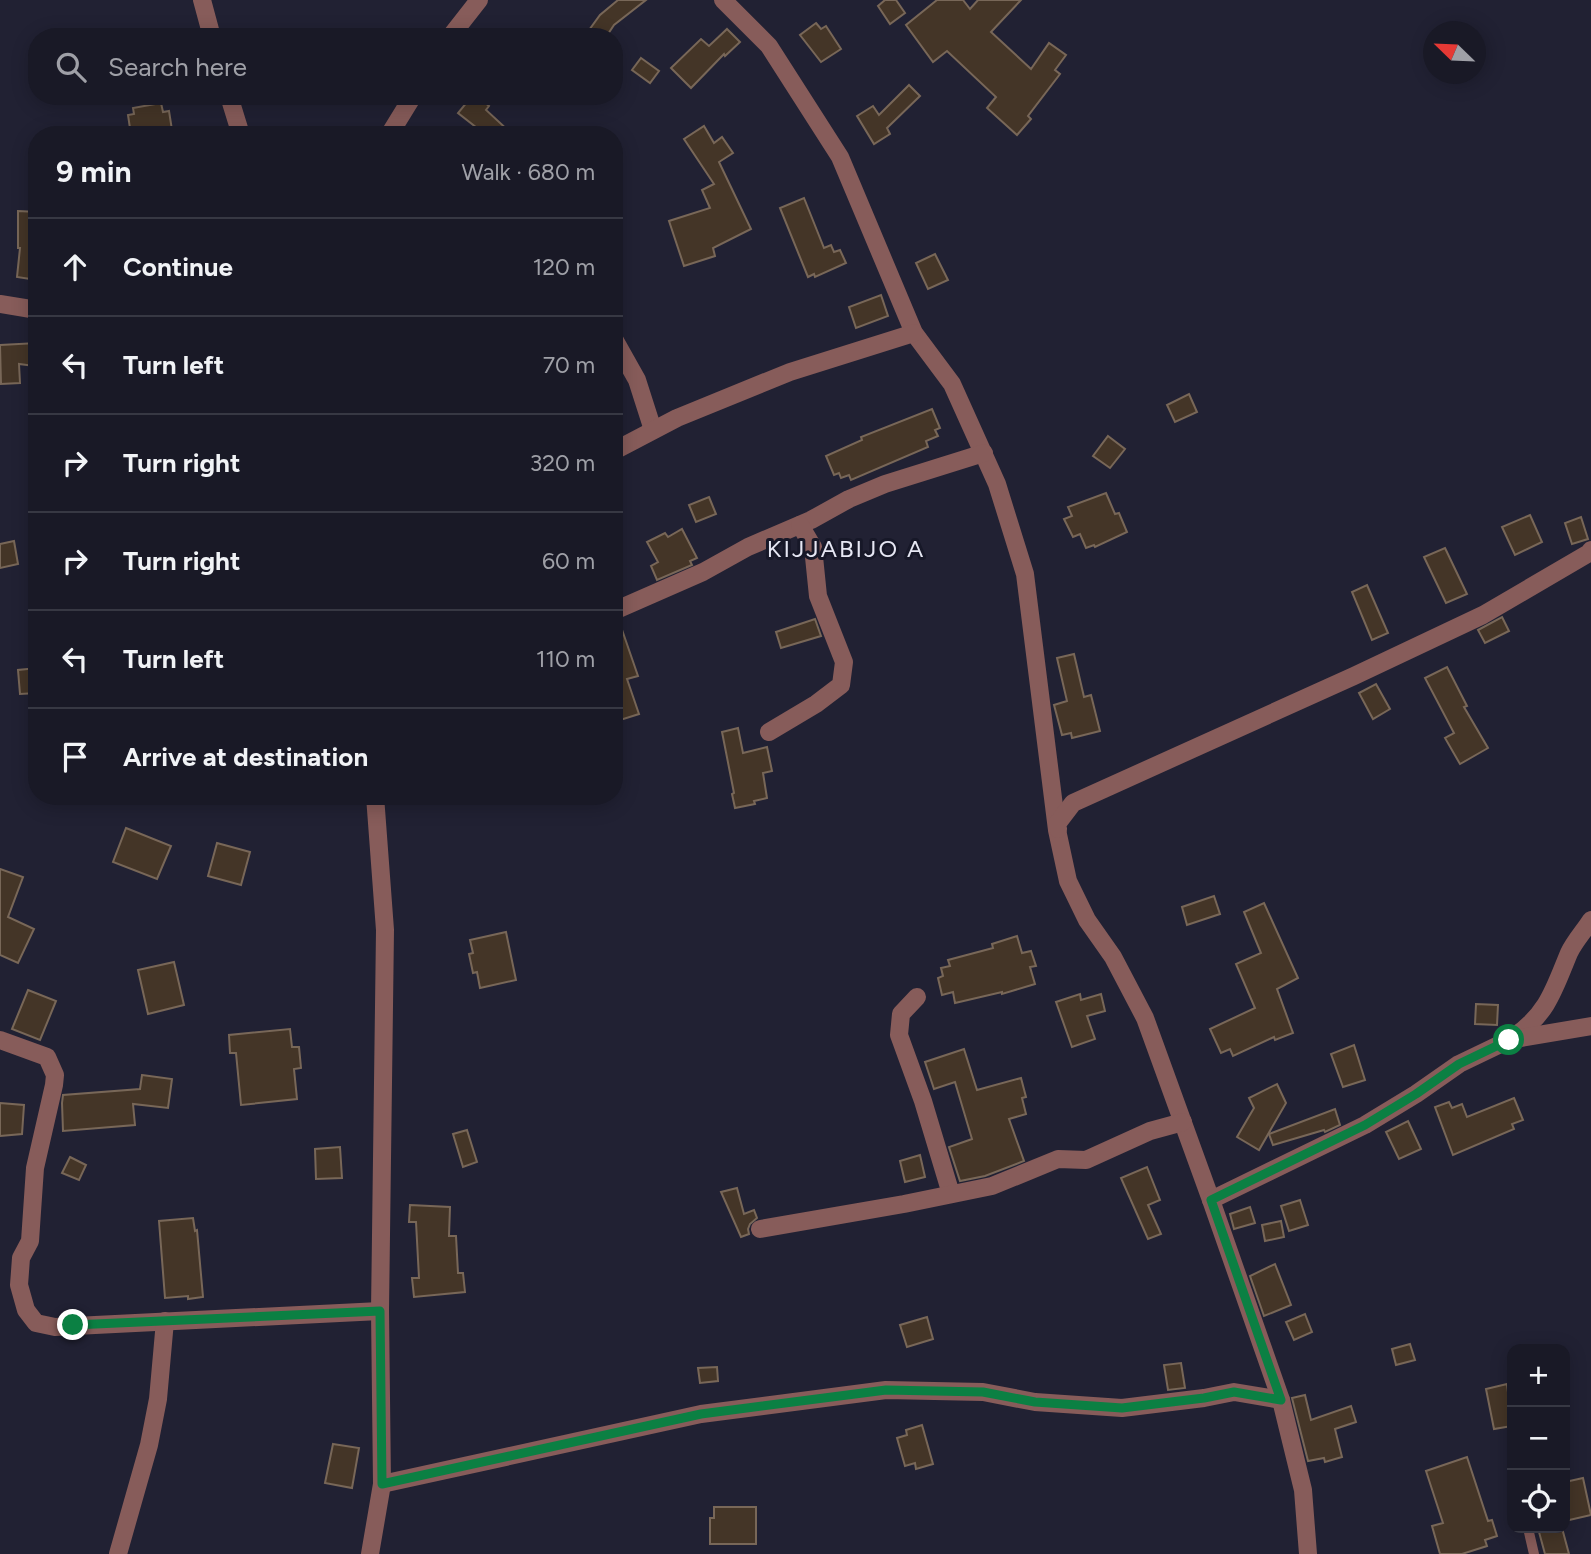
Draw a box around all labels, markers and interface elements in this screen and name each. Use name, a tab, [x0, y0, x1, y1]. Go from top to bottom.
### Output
north arrow	[1423, 21, 1486, 84]
search box	[28, 28, 623, 105]
icon: search	[52, 48, 90, 86]
text: Search here	[108, 51, 247, 83]
text: 9 min	[56, 153, 132, 190]
text: Walk · 680 m	[462, 158, 595, 186]
icon: ahead	[56, 248, 94, 286]
text: Continue	[123, 251, 233, 283]
text: 120 m	[533, 253, 595, 281]
icon: left	[56, 346, 94, 384]
text: Turn left	[123, 349, 224, 381]
text: 70 m	[543, 351, 595, 379]
icon: right	[56, 444, 94, 482]
text: Turn right	[123, 447, 240, 479]
text: 320 m	[530, 449, 595, 477]
district label: KIJJABIJO A	[767, 534, 925, 563]
icon: right	[56, 542, 94, 580]
text: Turn right	[123, 545, 240, 577]
text: 60 m	[542, 547, 595, 575]
icon: left	[56, 640, 94, 678]
text: Turn left	[123, 643, 224, 675]
text: 110 m	[536, 645, 595, 673]
icon: arrive	[56, 738, 94, 776]
text: Arrive at destination	[123, 741, 368, 773]
route start	[1493, 1024, 1524, 1055]
route end	[57, 1309, 88, 1340]
map controls	[1507, 1344, 1570, 1533]
button: +	[1507, 1344, 1570, 1407]
button: −	[1507, 1407, 1570, 1470]
button: locate	[1507, 1470, 1570, 1533]

